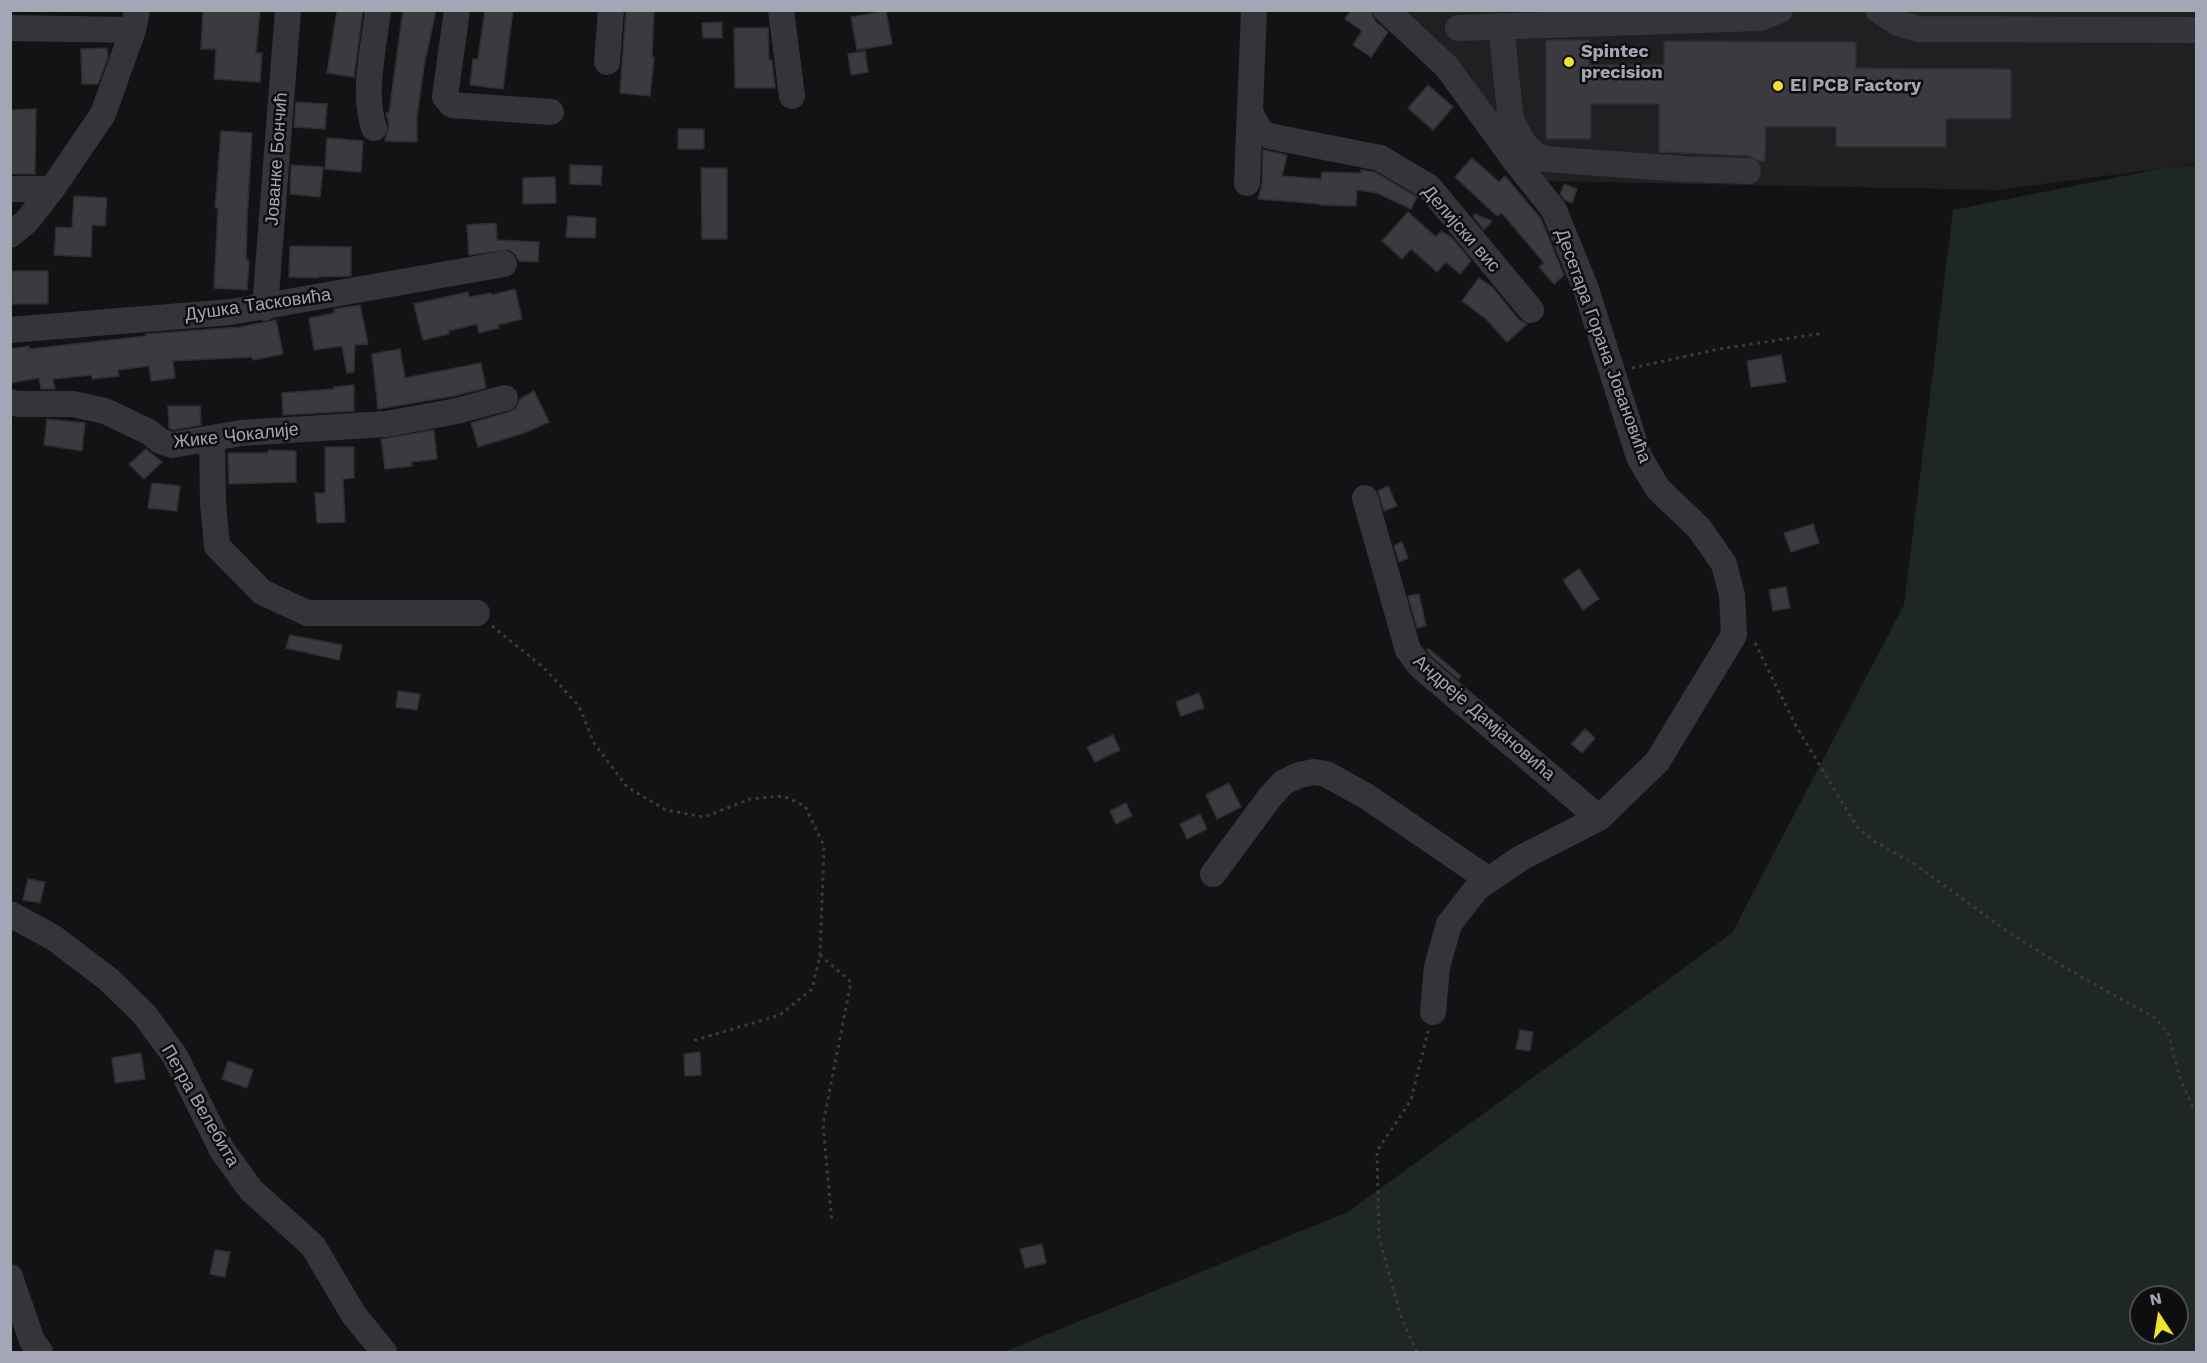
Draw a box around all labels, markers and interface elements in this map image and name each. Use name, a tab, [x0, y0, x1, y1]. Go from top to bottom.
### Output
place label: Spintec precision	[1581, 41, 1663, 84]
marker: Spintec precision	[1562, 55, 1576, 69]
place label: EI PCB Factory	[1790, 75, 1921, 97]
marker: EI PCB Factory	[1771, 79, 1785, 93]
street label: Јованке Бончић	[262, 92, 292, 226]
street label: Делијски вис	[1417, 181, 1505, 277]
street label: Десетара Горана Јовановића	[1551, 226, 1655, 466]
street label: Душка Тасковића	[184, 284, 332, 326]
street label: Жике Чокалије	[172, 419, 300, 453]
street label: Андреје Дамјановића	[1409, 651, 1559, 785]
street label: Петра Велебита	[156, 1041, 244, 1171]
north arrow	[2129, 1285, 2189, 1345]
text: N	[2148, 1288, 2163, 1309]

